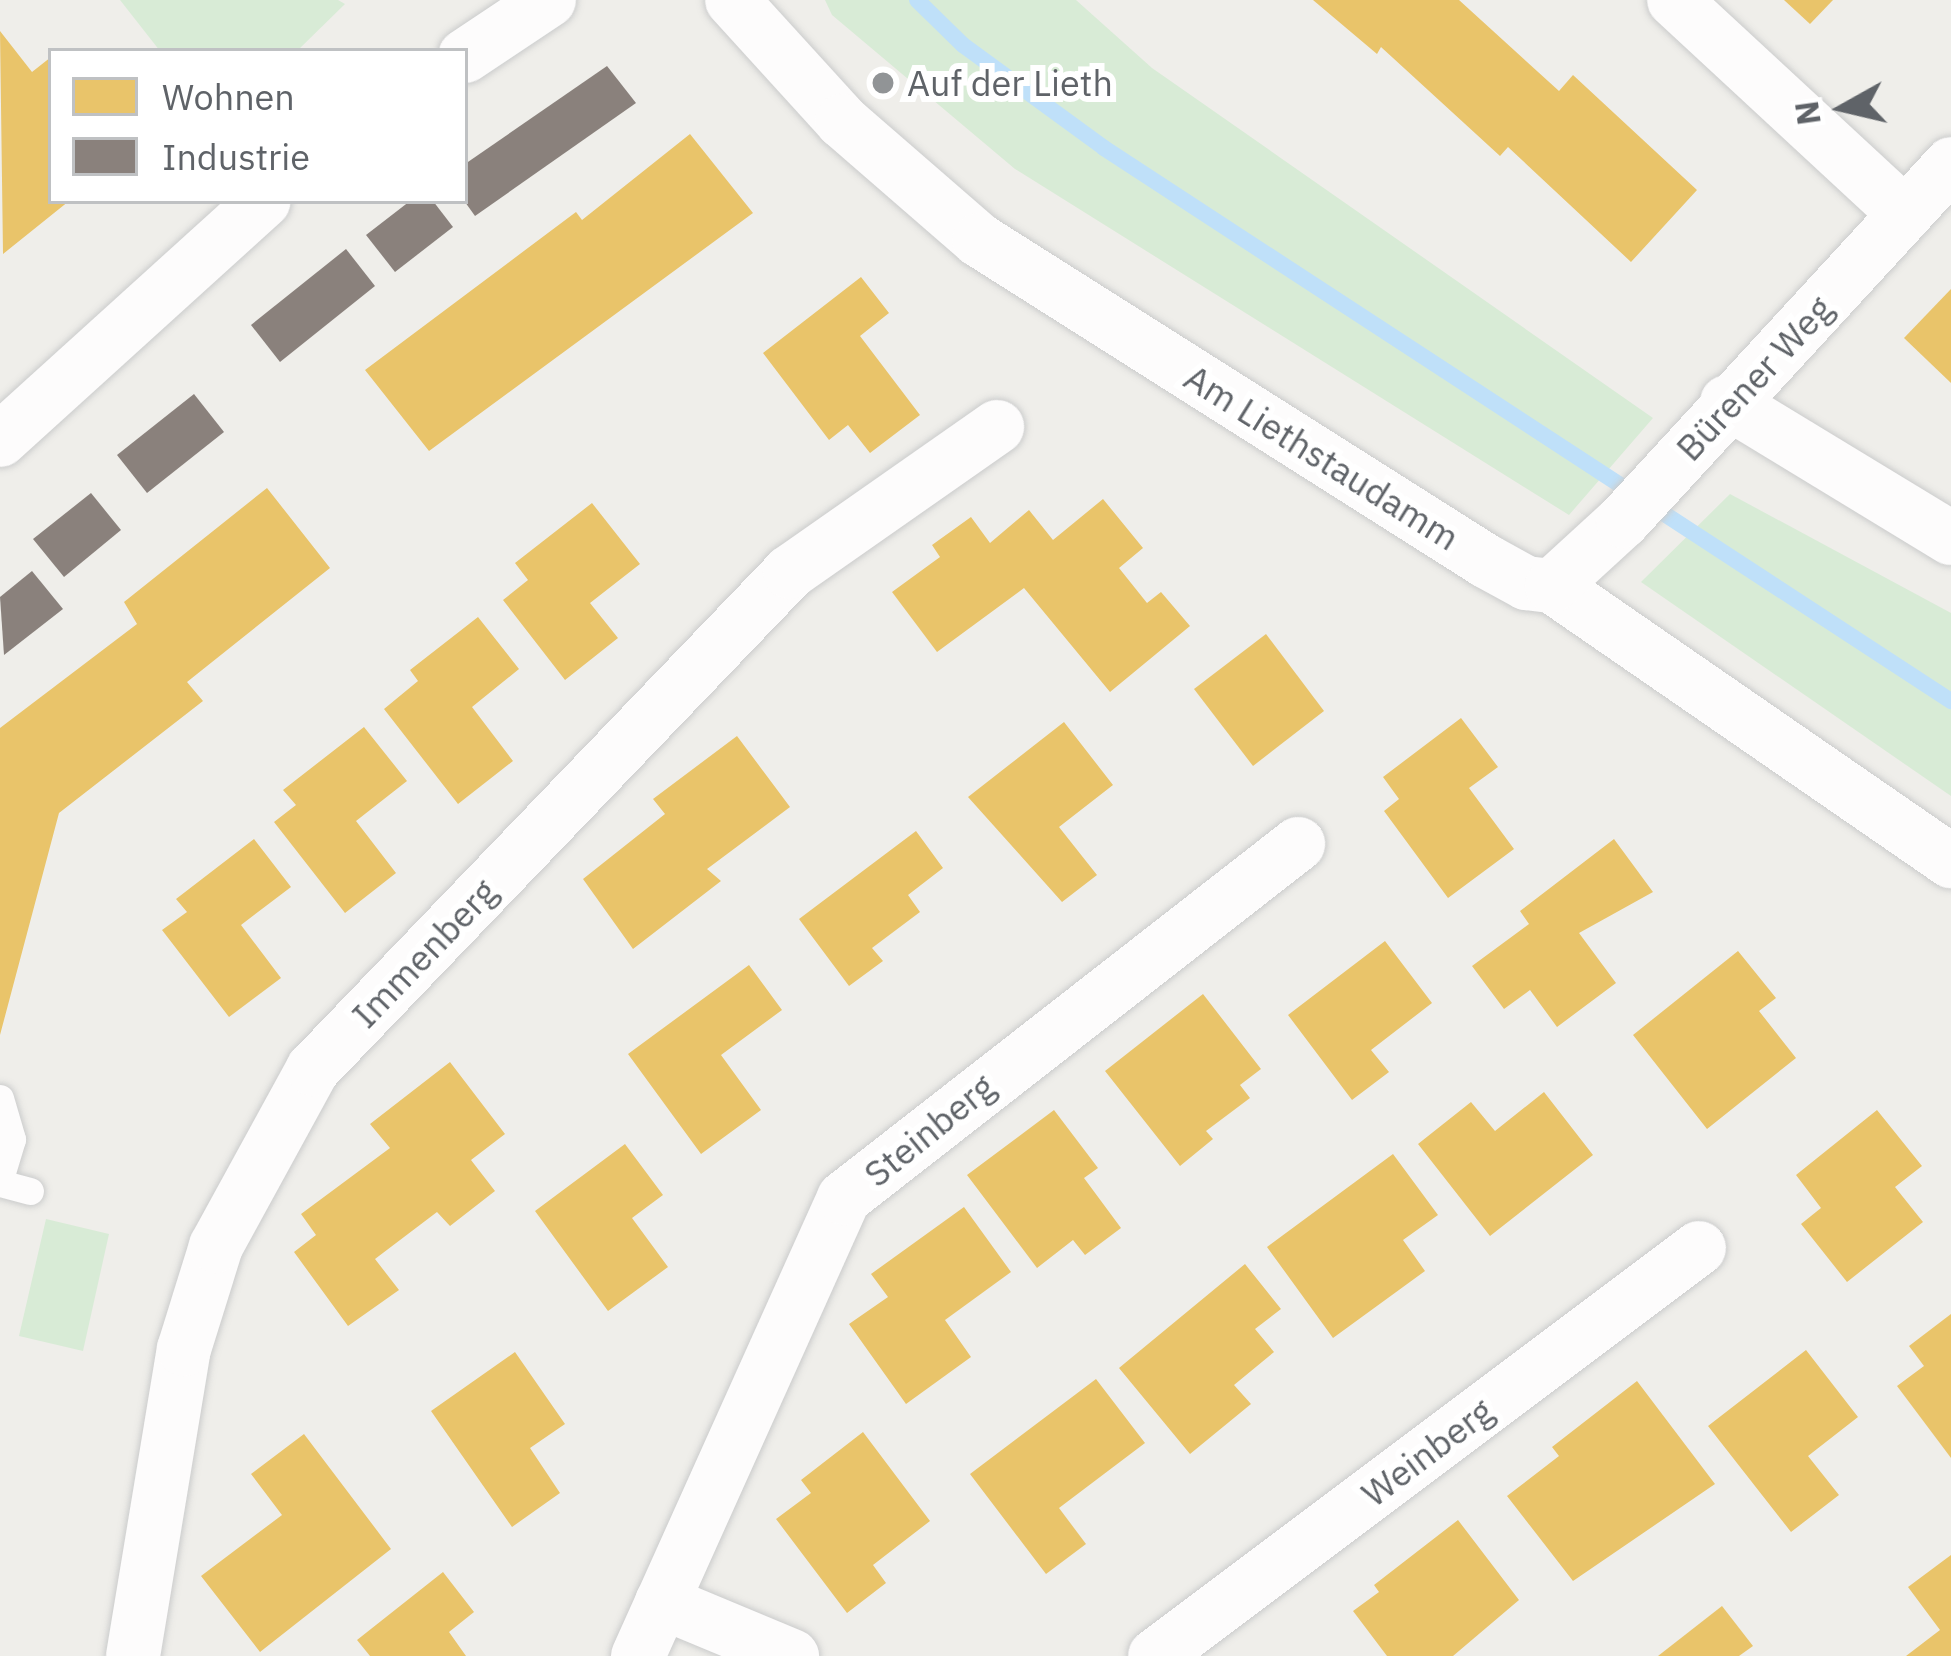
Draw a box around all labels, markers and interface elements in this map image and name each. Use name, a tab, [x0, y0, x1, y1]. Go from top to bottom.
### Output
legend	[48, 48, 468, 204]
north arrow	[1783, 48, 1903, 168]
place label: Auf der Lieth	[907, 61, 1113, 105]
marker: Auf der Lieth	[870, 70, 896, 96]
text: Wohnen	[162, 73, 295, 120]
text: N	[1784, 98, 1830, 128]
text: Industrie	[162, 133, 310, 180]
street label: Bürener Weg	[1667, 287, 1841, 469]
street label: Am Liethstaudamm	[1177, 355, 1467, 559]
street label: Immenberg	[343, 870, 505, 1036]
street label: Steinberg	[855, 1065, 1003, 1195]
street label: Weinberg	[1353, 1389, 1501, 1515]

